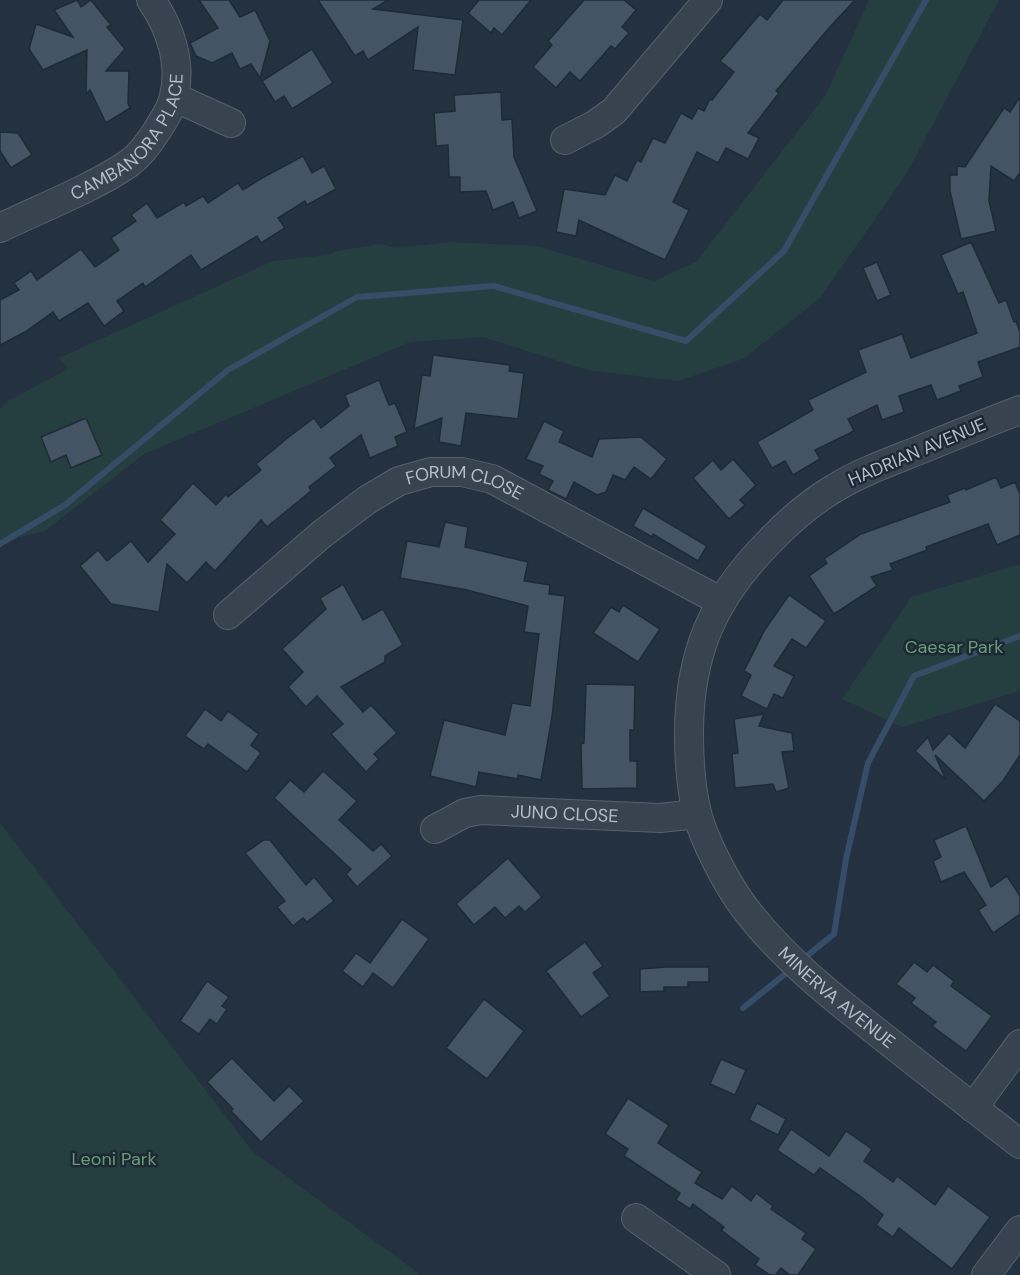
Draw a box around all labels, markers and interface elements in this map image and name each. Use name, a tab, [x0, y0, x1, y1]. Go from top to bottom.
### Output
street label: CAMBANORA PLACE	[66, 73, 189, 206]
street label: HADRIAN AVENUE	[844, 412, 990, 492]
street label: FORUM CLOSE	[403, 460, 528, 506]
park label: Caesar Park	[905, 635, 1003, 659]
street label: JUNO CLOSE	[510, 799, 619, 828]
street label: MINERVA AVENUE	[773, 941, 900, 1054]
park label: Leoni Park	[72, 1147, 157, 1171]

